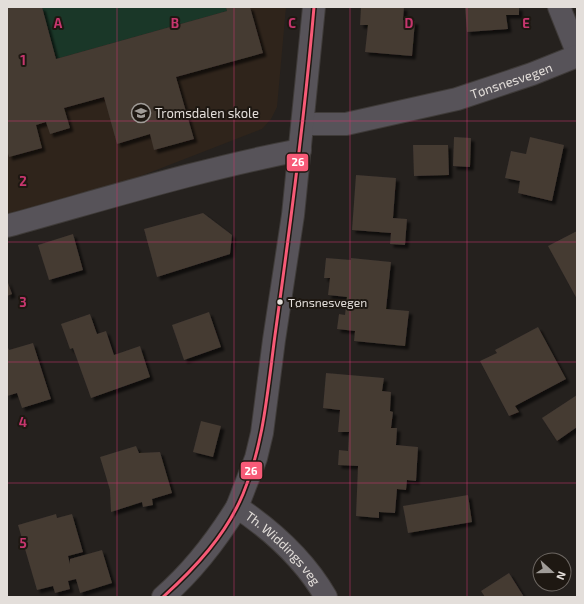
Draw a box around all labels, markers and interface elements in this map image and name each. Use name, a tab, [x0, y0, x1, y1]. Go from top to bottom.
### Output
text: A	[54, 15, 63, 31]
text: B	[171, 15, 179, 31]
text: C	[288, 15, 296, 31]
text: D	[405, 15, 414, 31]
text: E	[522, 15, 530, 31]
text: 1	[20, 52, 26, 68]
street label: Tønsnesvegen	[468, 59, 555, 102]
school or university icon: Tromsdalen skole	[130, 102, 152, 124]
place label: Tromsdalen skole	[155, 105, 259, 121]
line badge: 26	[286, 153, 309, 172]
text: 26	[292, 155, 305, 168]
text: 2	[19, 173, 27, 189]
text: 3	[19, 294, 27, 310]
place label: Tønsnesvegen	[288, 295, 367, 309]
marker: Tønsnesvegen	[275, 297, 285, 307]
text: 4	[19, 414, 27, 430]
line badge: 26	[240, 461, 263, 480]
text: 26	[245, 464, 258, 477]
street label: Th. Widdings veg	[242, 507, 324, 588]
text: 5	[19, 535, 27, 551]
north arrow	[532, 552, 572, 592]
text: N	[554, 570, 569, 582]

